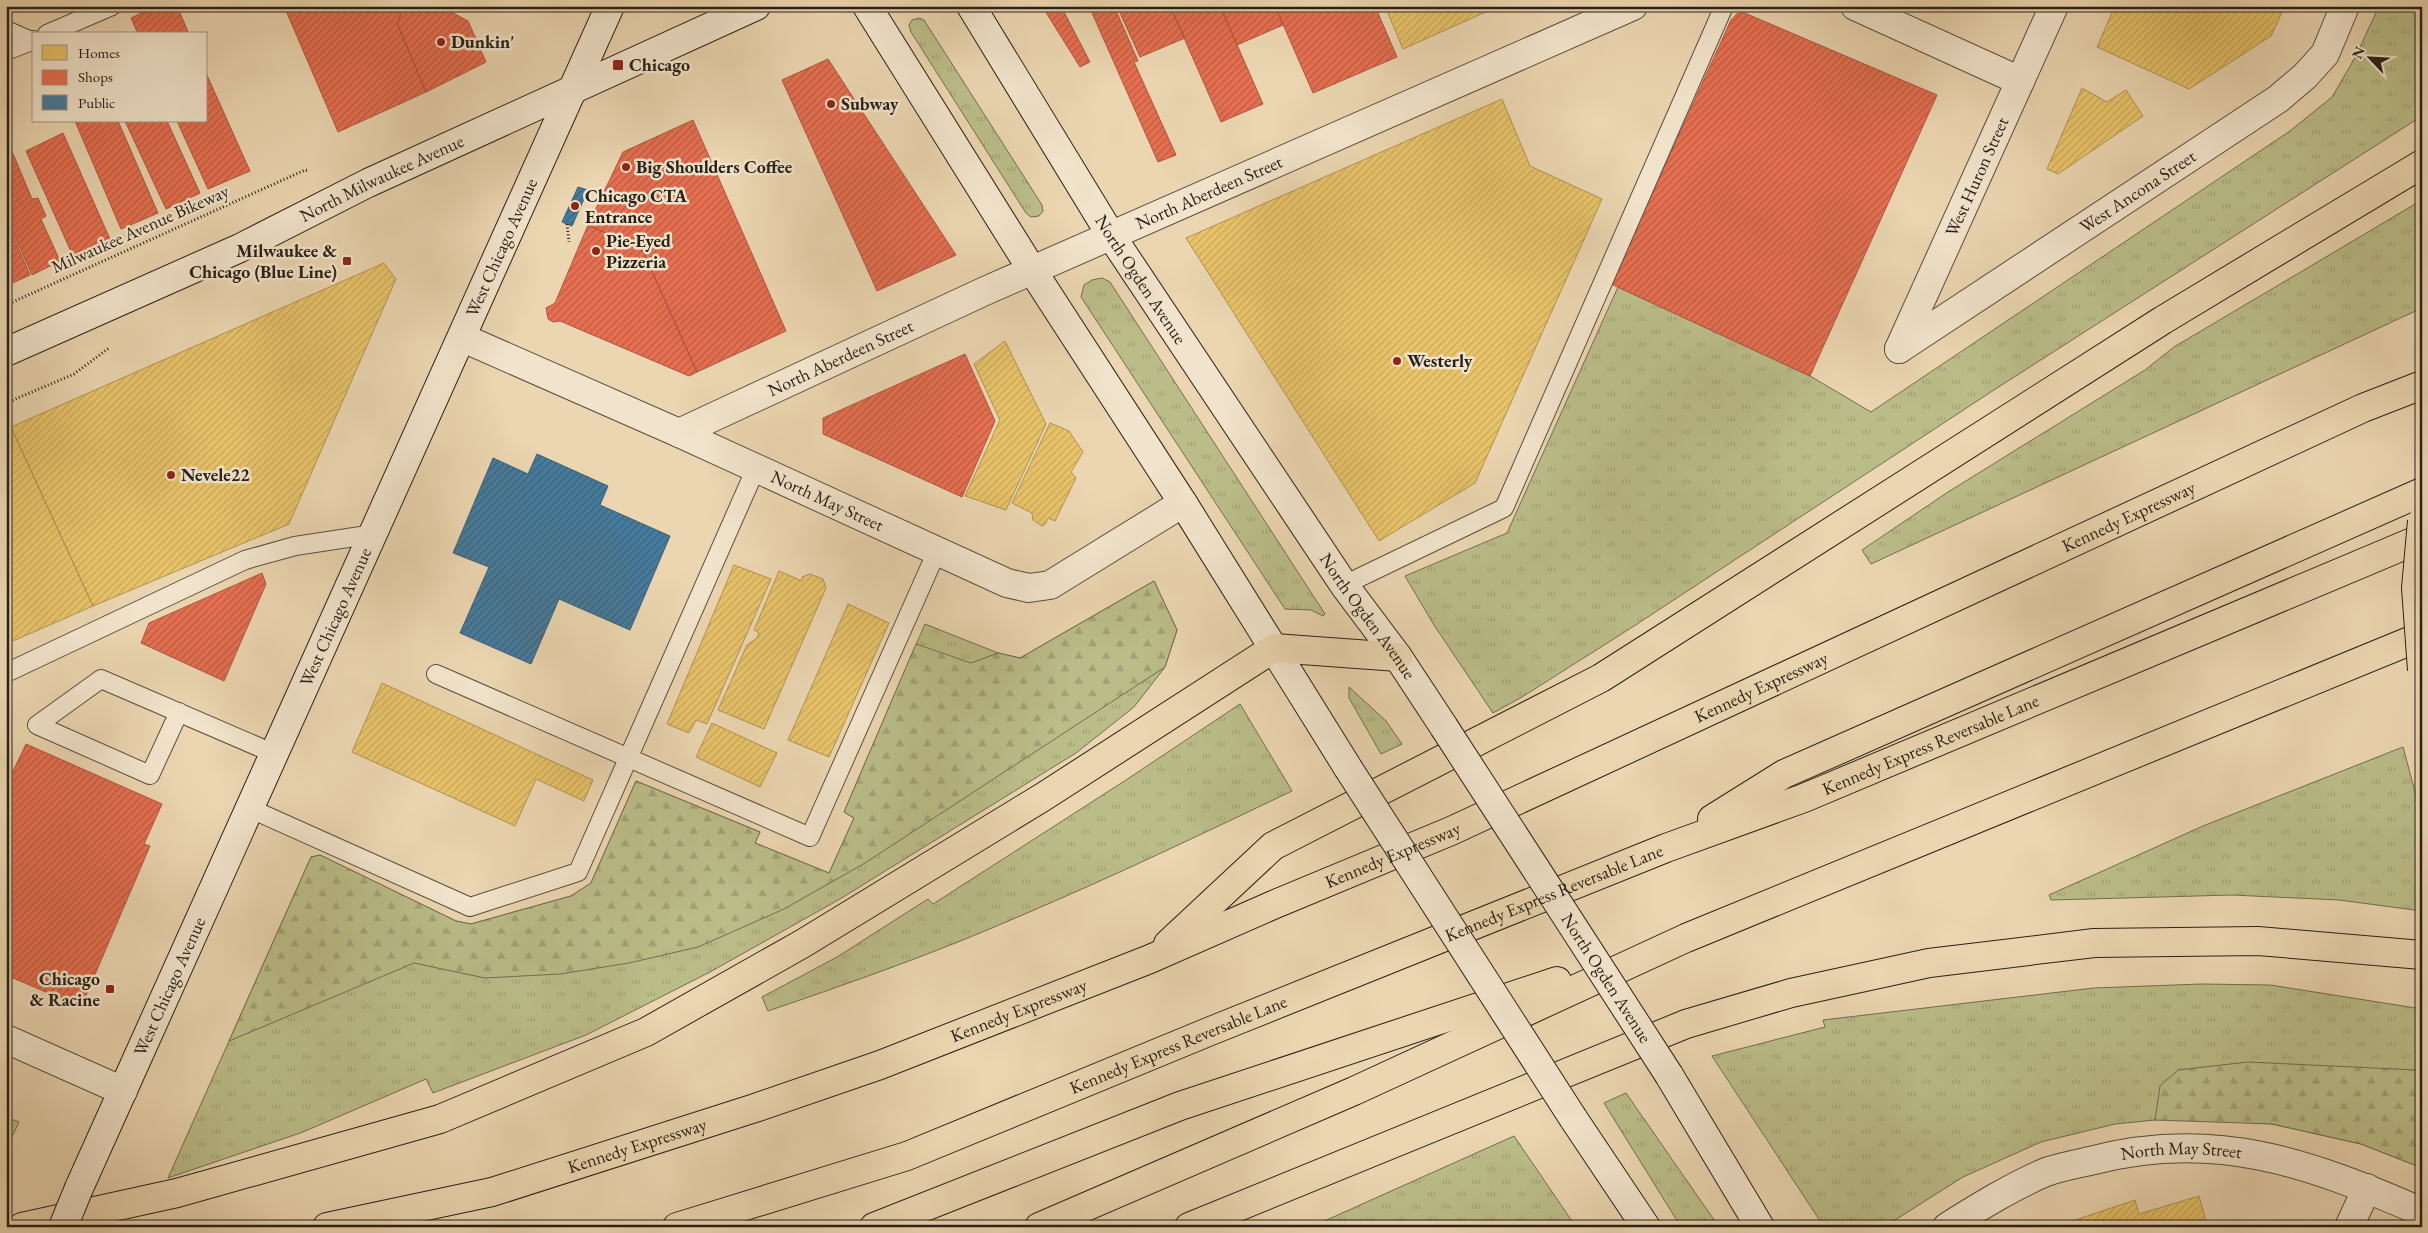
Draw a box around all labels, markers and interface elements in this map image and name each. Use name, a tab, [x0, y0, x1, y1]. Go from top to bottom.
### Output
place label: Dunkin'	[451, 30, 515, 53]
legend	[32, 32, 208, 122]
north arrow	[2346, 32, 2396, 82]
marker: Dunkin'	[435, 36, 447, 48]
text: Homes	[78, 43, 120, 62]
text: N	[2348, 43, 2369, 61]
place label: Chicago	[629, 53, 690, 76]
marker: Chicago	[611, 58, 625, 72]
text: Shops	[78, 67, 113, 86]
place label: Subway	[841, 92, 899, 115]
text: Public	[78, 93, 115, 112]
marker: Subway	[825, 98, 837, 110]
street label: West Huron Street	[1939, 113, 2013, 240]
street label: North Milwaukee Avenue	[296, 129, 467, 227]
street label: West Ancona Street	[2075, 144, 2200, 238]
street label: North Aberdeen Street	[1132, 150, 1286, 234]
place label: Big Shoulders Coffee	[636, 155, 793, 178]
marker: Big Shoulders Coffee	[620, 161, 632, 173]
street label: West Chicago Avenue	[460, 174, 542, 320]
street label: Milwaukee Avenue Bikeway	[47, 179, 232, 278]
place label: Chicago CTA Entrance	[585, 184, 688, 228]
marker: Chicago CTA Entrance	[569, 200, 581, 212]
street label: North Ogden Avenue	[1090, 210, 1192, 348]
place label: Pie-Eyed Pizzeria	[606, 229, 671, 273]
place label: Milwaukee & Chicago (Blue Line)	[189, 239, 338, 283]
marker: Pie-Eyed Pizzeria	[590, 245, 602, 257]
marker: Milwaukee & Chicago (Blue Line)	[341, 255, 353, 267]
street label: North Aberdeen Street	[764, 314, 917, 401]
place label: Westerly	[1407, 349, 1473, 372]
marker: Westerly	[1391, 355, 1403, 367]
place label: Nevele22	[181, 463, 250, 486]
street label: North May Street	[767, 465, 888, 536]
marker: Nevele22	[165, 469, 177, 481]
street label: Kennedy Expressway	[2058, 475, 2199, 557]
street label: West Chicago Avenue	[294, 544, 376, 690]
street label: North Ogden Avenue	[1315, 548, 1421, 683]
street label: Kennedy Expressway	[1690, 646, 1832, 728]
street label: Kennedy Express Reversable Lane	[1819, 688, 2042, 800]
street label: Kennedy Expressway	[1321, 816, 1464, 893]
street label: Kennedy Express Reversable Lane	[1441, 838, 1666, 947]
street label: North Ogden Avenue	[1556, 908, 1657, 1047]
street label: West Chicago Avenue	[128, 913, 210, 1059]
place label: Chicago & Racine	[29, 967, 100, 1011]
street label: Kennedy Expressway	[947, 973, 1090, 1047]
marker: Chicago & Racine	[104, 983, 116, 995]
street label: Kennedy Express Reversable Lane	[1066, 989, 1290, 1099]
street label: Kennedy Expressway	[565, 1112, 709, 1178]
street label: North May Street	[2119, 1136, 2244, 1165]

